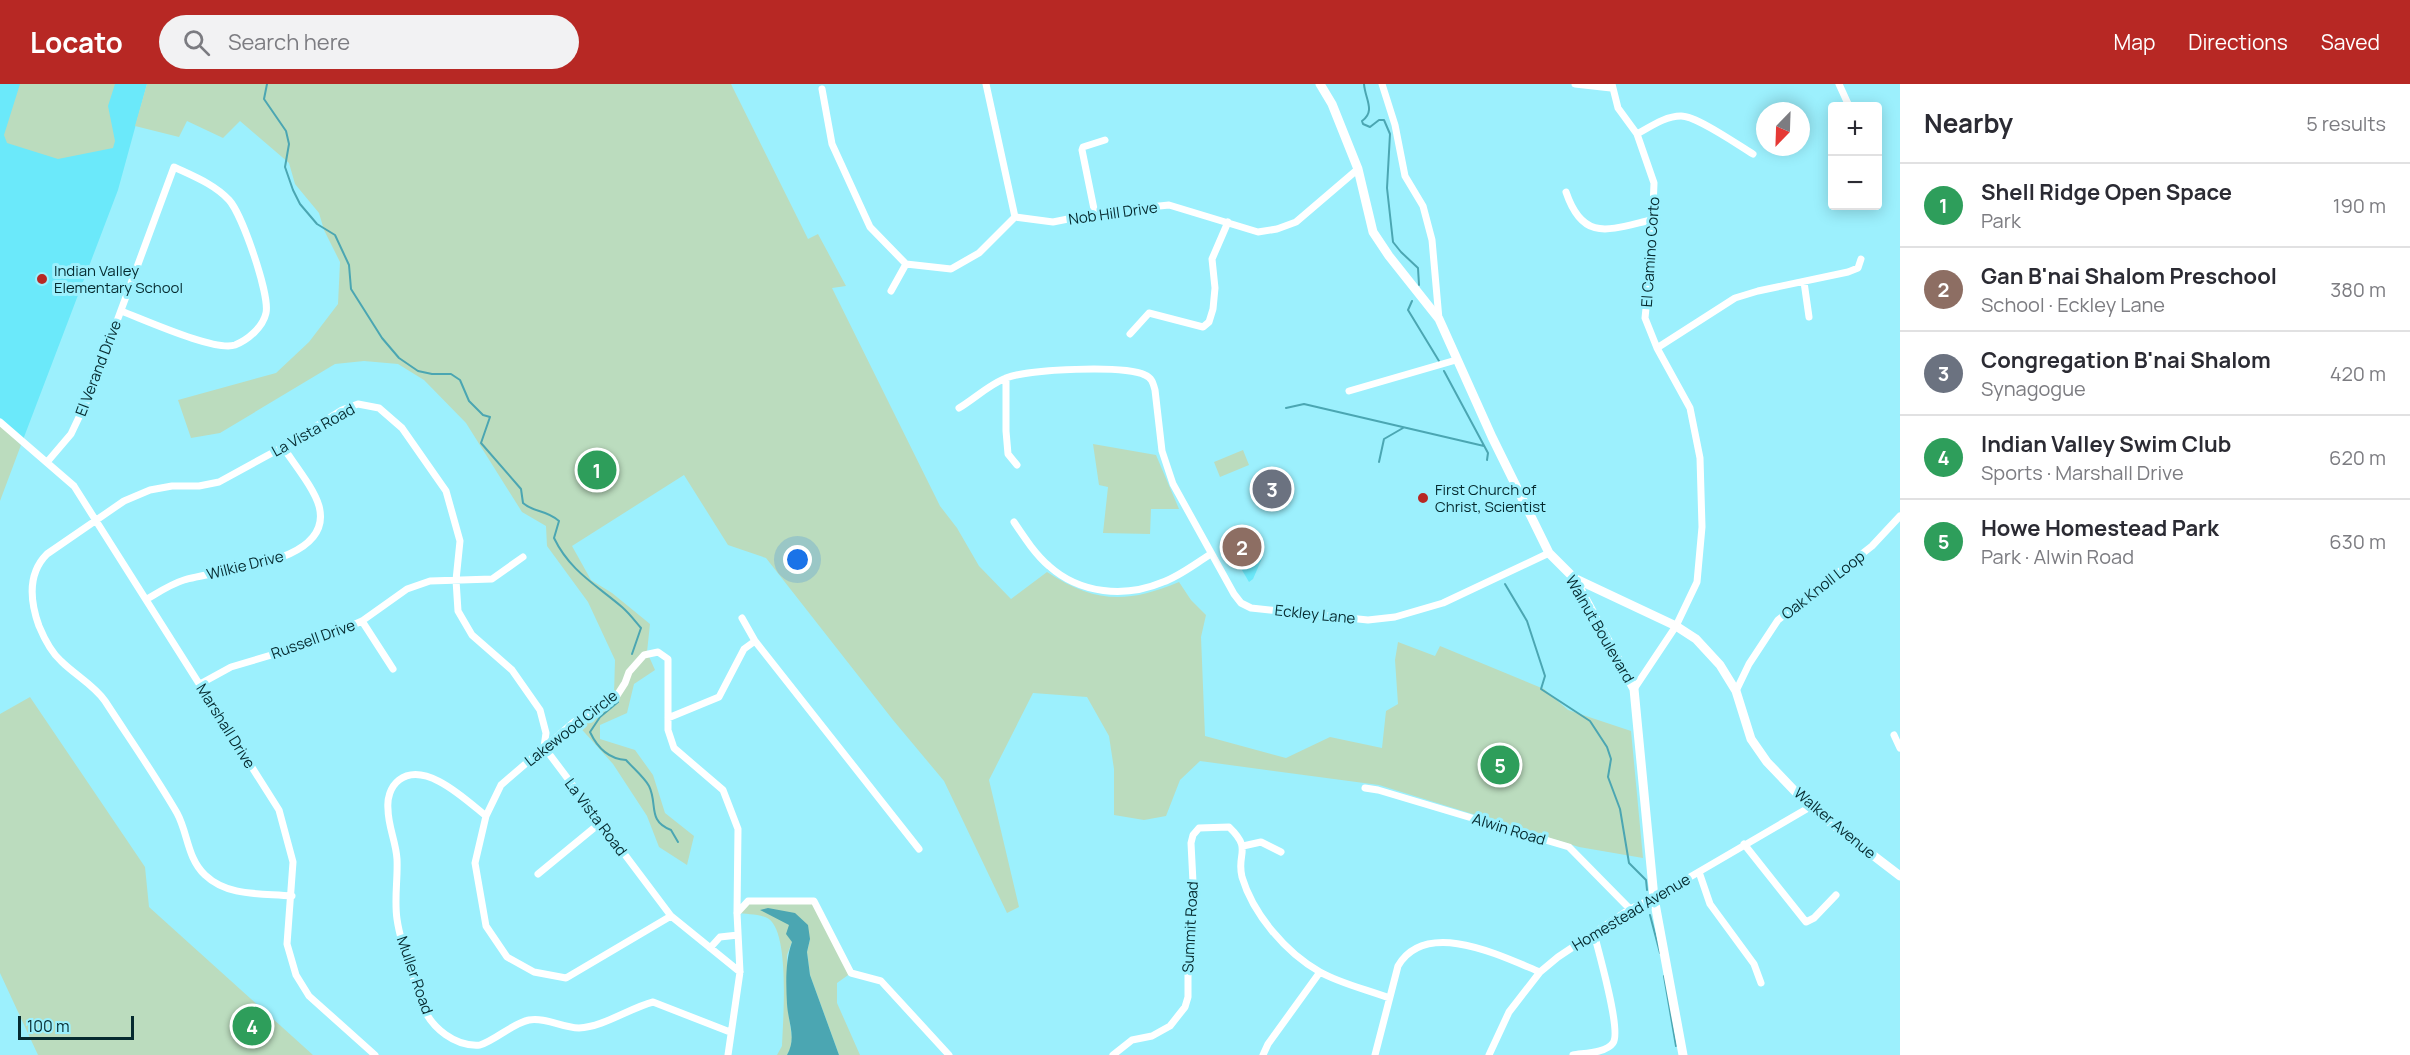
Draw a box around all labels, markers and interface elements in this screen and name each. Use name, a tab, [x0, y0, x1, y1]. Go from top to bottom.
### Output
search box	[159, 15, 579, 69]
text: Locato	[30, 23, 123, 61]
icon: search	[180, 26, 213, 59]
text: Search here	[228, 27, 350, 57]
text: Map	[2114, 28, 2155, 56]
text: Directions	[2188, 28, 2288, 56]
text: Saved	[2321, 28, 2380, 56]
north arrow	[1756, 102, 1810, 156]
map controls	[1828, 102, 1882, 210]
button: +	[1828, 102, 1882, 156]
text: Nearby	[1924, 105, 2013, 141]
text: 5 results	[2306, 110, 2386, 137]
button: −	[1828, 156, 1882, 210]
text: Shell Ridge Open Space	[1981, 177, 2232, 207]
text: 1	[1939, 192, 1948, 219]
text: 190 m	[2333, 192, 2386, 219]
street label: Nob Hill Drive	[1067, 196, 1159, 230]
street label: El Camino Corto	[1636, 196, 1664, 308]
text: Park	[1981, 207, 2021, 234]
place label: Indian Valley Elementary School	[54, 260, 183, 298]
text: Gan B'nai Shalom Preschool	[1981, 261, 2277, 291]
marker: Indian Valley Elementary School	[35, 272, 49, 286]
text: 2	[1938, 276, 1949, 303]
text: 380 m	[2330, 276, 2386, 303]
text: School · Eckley Lane	[1981, 291, 2165, 318]
street label: El Verand Drive	[70, 317, 126, 419]
text: Congregation B'nai Shalom	[1981, 345, 2271, 375]
text: 3	[1938, 360, 1949, 387]
text: 420 m	[2330, 360, 2386, 387]
text: Synagogue	[1981, 375, 2086, 402]
street label: La Vista Road	[268, 399, 358, 461]
text: Indian Valley Swim Club	[1981, 429, 2231, 459]
text: 4	[1937, 444, 1950, 471]
text: 620 m	[2329, 444, 2386, 471]
pin: 1	[578, 448, 616, 492]
text: Sports · Marshall Drive	[1981, 459, 2184, 486]
pin: 3	[1252, 466, 1292, 512]
place label: First Church of Christ, Scientist	[1435, 479, 1546, 517]
marker: First Church of Christ, Scientist	[1416, 491, 1430, 505]
text: Howe Homestead Park	[1981, 513, 2219, 543]
pin: 2	[1222, 524, 1262, 570]
text: 5	[1938, 528, 1949, 555]
text: 630 m	[2329, 528, 2386, 555]
text: Park · Alwin Road	[1981, 543, 2134, 570]
street label: Wilkie Drive	[204, 545, 286, 585]
your location	[783, 545, 812, 574]
street label: Oak Knoll Loop	[1777, 546, 1869, 624]
street label: Walnut Boulevard	[1561, 572, 1639, 686]
street label: Eckley Lane	[1274, 599, 1357, 629]
street label: Russell Drive	[268, 614, 358, 664]
street label: Marshall Drive	[192, 680, 261, 773]
street label: Lakewood Circle	[520, 685, 622, 771]
pin: 5	[1480, 742, 1520, 788]
street label: La Vista Road	[560, 774, 632, 860]
street label: Walker Avenue	[1790, 782, 1881, 864]
street label: Alwin Road	[1470, 808, 1548, 850]
street label: Homestead Avenue	[1568, 868, 1694, 956]
street label: Summit Road	[1177, 881, 1203, 973]
street label: Muller Road	[392, 933, 438, 1017]
pin: 4	[232, 1004, 272, 1048]
scale bar	[18, 1013, 134, 1040]
text: 100 m	[27, 1015, 70, 1037]

